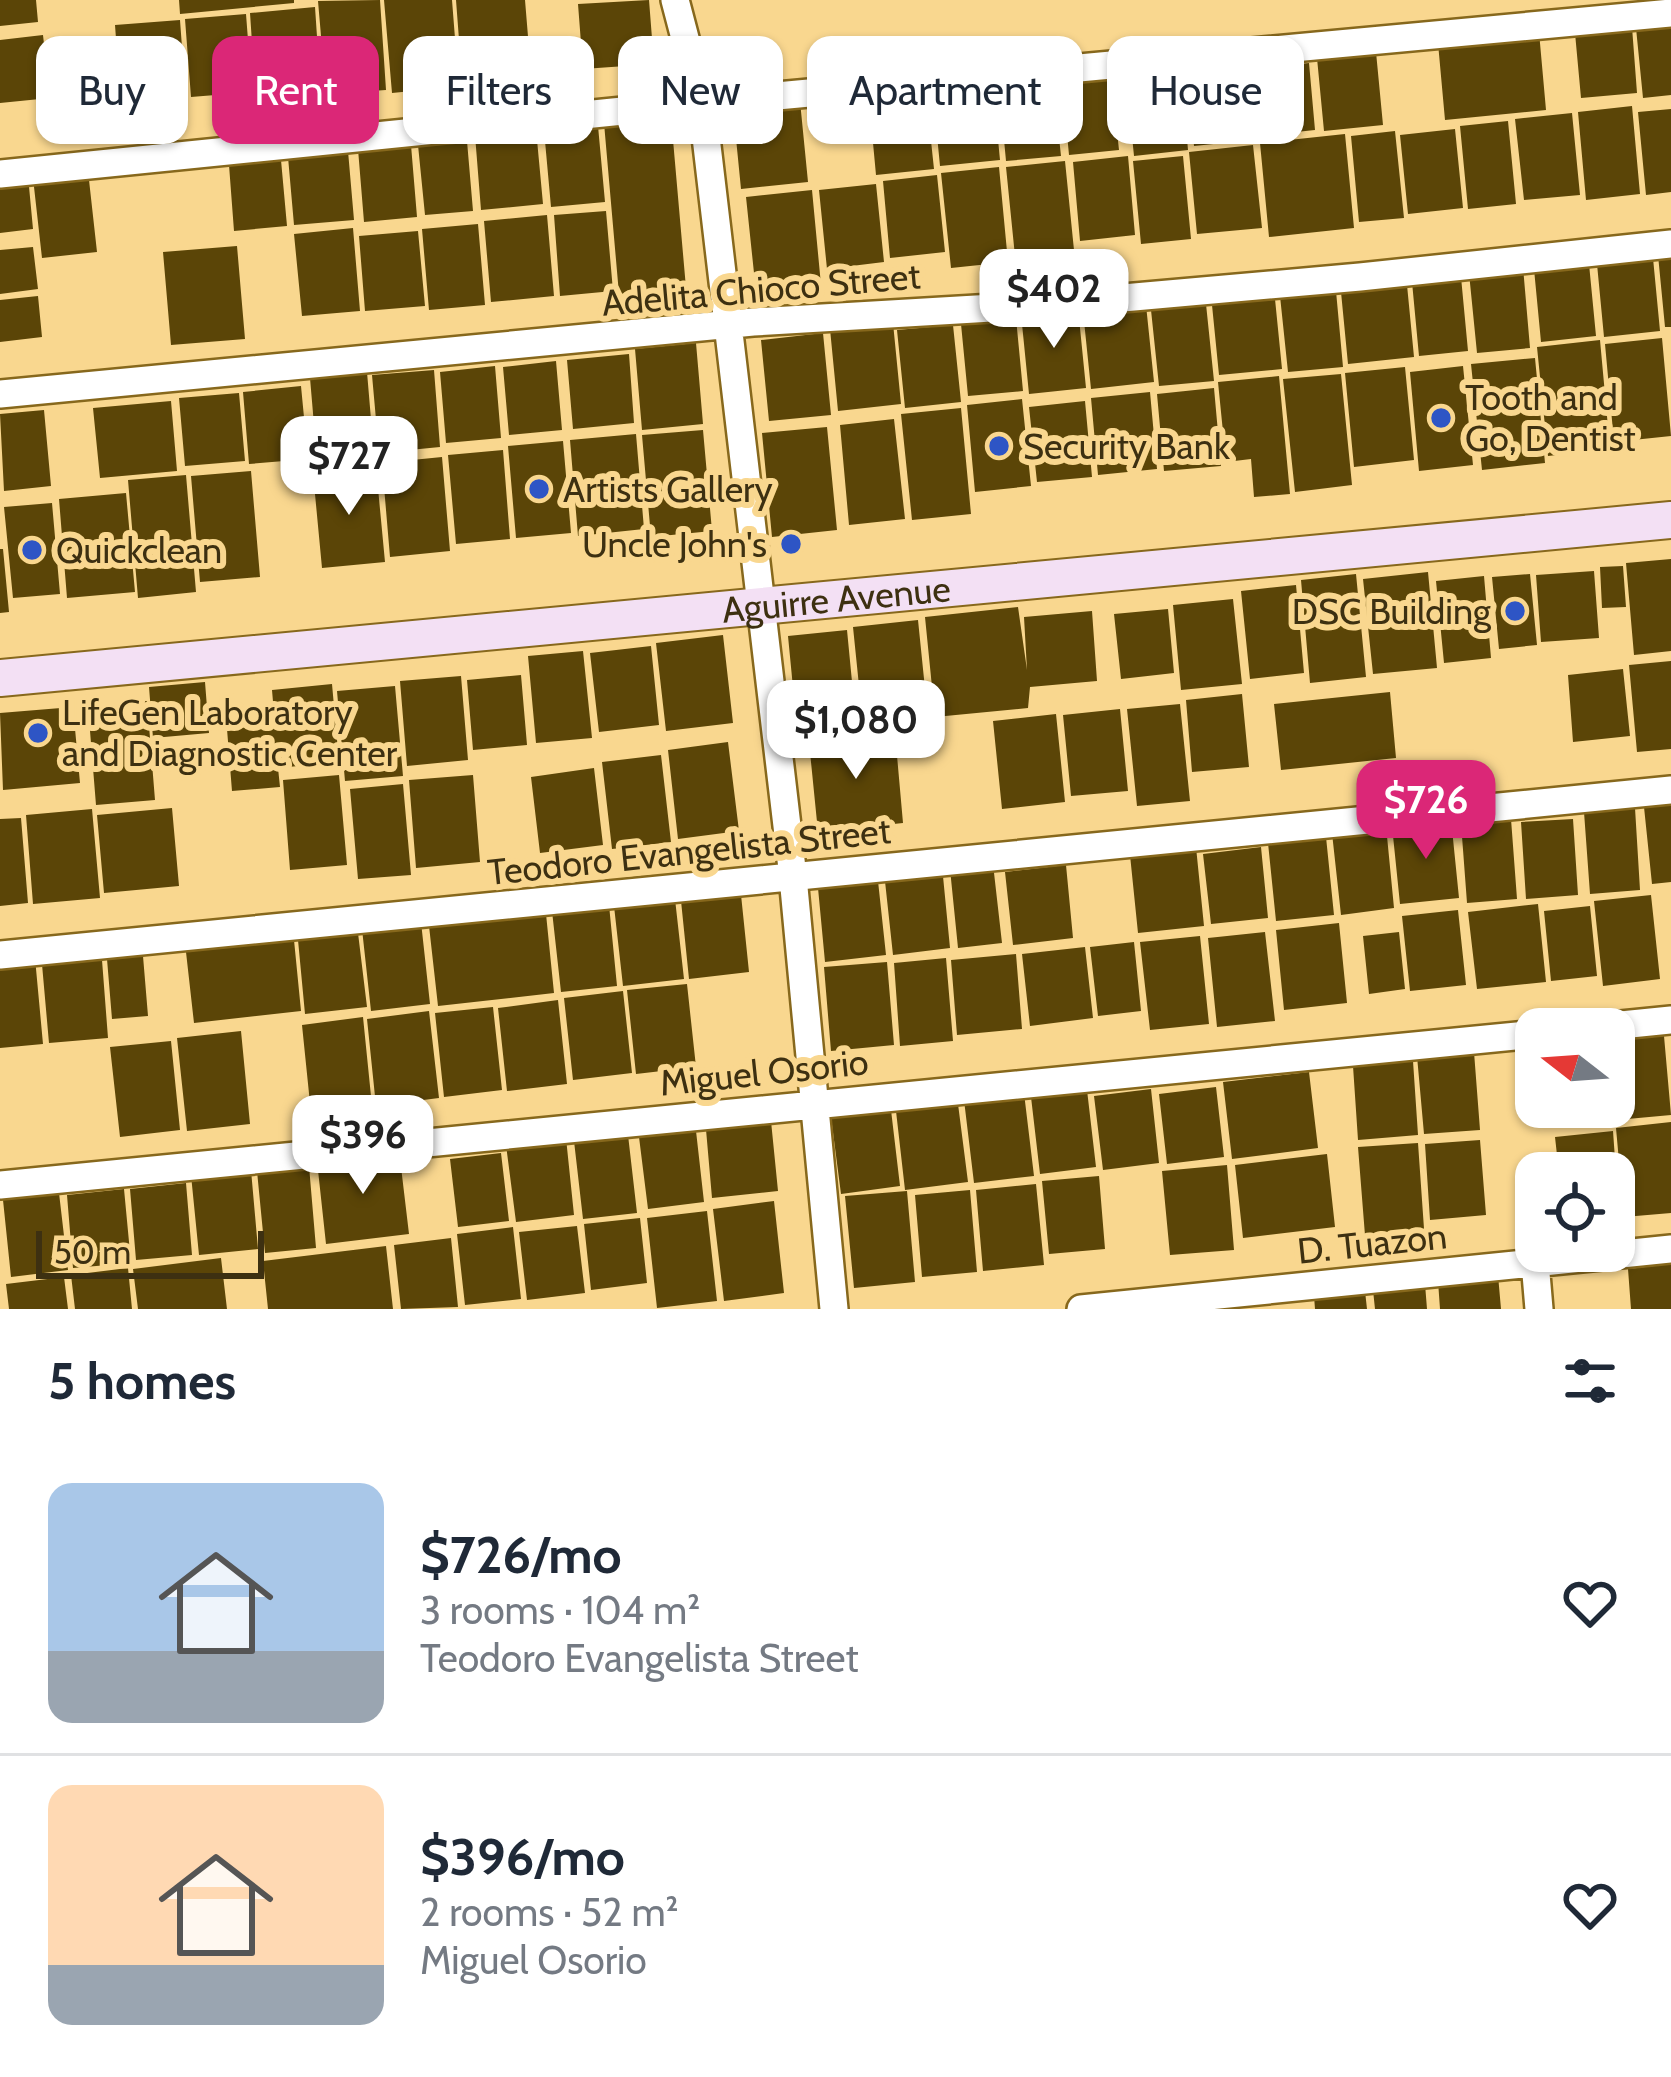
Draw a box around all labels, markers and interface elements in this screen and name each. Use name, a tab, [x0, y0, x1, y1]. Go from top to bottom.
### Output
chip: Buy	[36, 36, 188, 144]
chip: Rent	[212, 36, 379, 144]
chip: Filters	[403, 36, 594, 144]
chip: New	[618, 36, 783, 144]
chip: Apartment	[807, 36, 1083, 144]
chip: House	[1107, 36, 1304, 144]
pin: $402	[983, 249, 1125, 351]
street label: Adelita Chioco Street	[600, 253, 922, 325]
text: $402	[1006, 264, 1102, 312]
place label: Tooth and Go, Dentist	[1465, 375, 1636, 460]
marker: Tooth and Go, Dentist	[1428, 405, 1454, 431]
pin: $727	[278, 416, 420, 518]
place label: Security Bank	[1023, 424, 1231, 468]
text: $727	[307, 431, 391, 479]
marker: Security Bank	[986, 433, 1012, 459]
place label: Artists Gallery	[563, 467, 773, 511]
marker: Artists Gallery	[526, 476, 552, 502]
place label: Uncle John's	[582, 522, 767, 566]
place label: Quickclean	[56, 528, 222, 572]
marker: Uncle John's	[778, 531, 804, 557]
marker: Quickclean	[19, 537, 45, 563]
street label: Aguirre Avenue	[720, 566, 953, 632]
place label: DSC Building	[1292, 589, 1492, 633]
marker: DSC Building	[1502, 598, 1528, 624]
pin: $1,080	[758, 680, 954, 782]
place label: LifeGen Laboratory and Diagnostic Center	[62, 690, 398, 775]
text: $1,080	[794, 695, 918, 743]
marker: LifeGen Laboratory and Diagnostic Center	[25, 720, 51, 746]
pin: $726	[1355, 760, 1497, 862]
text: $726	[1383, 775, 1469, 823]
street label: Teodoro Evangelista Street	[485, 808, 893, 894]
north arrow	[1515, 1008, 1635, 1128]
map controls	[1515, 1008, 1635, 1272]
street label: Miguel Osorio	[658, 1039, 870, 1105]
pin: $396	[292, 1095, 434, 1197]
text: $396	[319, 1110, 407, 1158]
button: locate	[1515, 1152, 1635, 1272]
street label: D. Tuazon	[1295, 1213, 1449, 1273]
scale bar	[36, 1225, 264, 1278]
text: 50 m	[54, 1232, 131, 1272]
icon: filters	[1557, 1348, 1623, 1414]
text: 5 homes	[48, 1350, 236, 1412]
text: $726/mo	[420, 1524, 622, 1586]
icon: home	[144, 1531, 288, 1675]
icon: heart	[1557, 1570, 1623, 1636]
text: 3 rooms · 104 m²	[420, 1586, 700, 1634]
text: Teodoro Evangelista Street	[420, 1634, 859, 1682]
text: $396/mo	[420, 1826, 625, 1888]
icon: home	[144, 1833, 288, 1977]
icon: heart	[1557, 1872, 1623, 1938]
text: 2 rooms · 52 m²	[420, 1888, 679, 1936]
text: Miguel Osorio	[420, 1936, 647, 1984]

